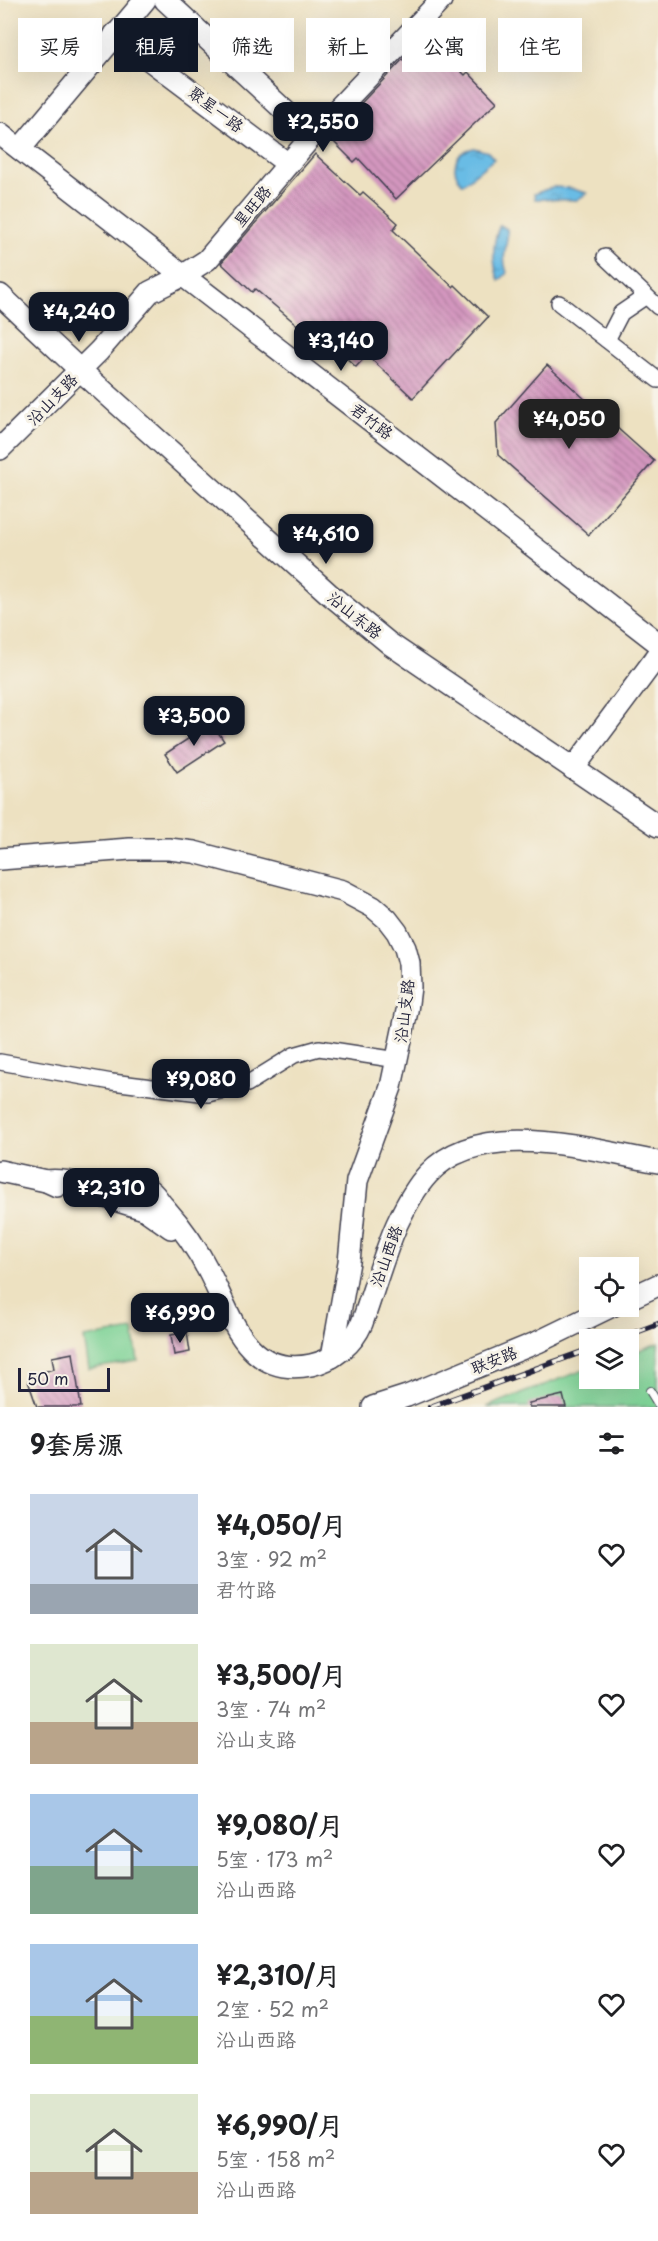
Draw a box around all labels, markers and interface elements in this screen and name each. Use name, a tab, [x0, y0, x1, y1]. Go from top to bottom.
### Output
chip: 买房	[18, 18, 102, 72]
chip: 租房	[114, 18, 198, 72]
chip: 筛选	[210, 18, 294, 72]
chip: 新上	[306, 18, 390, 72]
chip: 公寓	[402, 18, 486, 72]
chip: 住宅	[498, 18, 582, 72]
street label: 聚星一路	[184, 79, 249, 137]
pin: ¥2,550	[274, 102, 372, 153]
text: ¥2,550	[287, 106, 359, 136]
street label: 星旺路	[227, 179, 276, 231]
pin: ¥4,240	[30, 292, 128, 343]
text: ¥4,240	[43, 296, 115, 326]
pin: ¥3,140	[292, 321, 390, 372]
text: ¥3,140	[308, 325, 374, 355]
street label: 沿山支路	[20, 367, 82, 430]
street label: 君竹路	[346, 396, 399, 444]
pin: ¥4,050	[520, 399, 618, 450]
text: ¥4,050	[533, 403, 605, 433]
pin: ¥4,610	[277, 514, 375, 565]
text: ¥4,610	[292, 518, 360, 548]
street label: 沿山东路	[323, 585, 388, 644]
pin: ¥3,500	[145, 696, 243, 747]
text: ¥3,500	[158, 700, 230, 730]
street label: 沿山支路	[387, 978, 419, 1044]
pin: ¥9,080	[152, 1059, 250, 1110]
text: ¥9,080	[166, 1063, 236, 1093]
pin: ¥2,310	[62, 1168, 160, 1219]
text: ¥2,310	[77, 1172, 145, 1202]
street label: 沿山西路	[363, 1221, 407, 1290]
map controls	[579, 1257, 639, 1389]
button: locate	[579, 1257, 639, 1317]
pin: ¥6,990	[131, 1293, 229, 1344]
text: ¥6,990	[145, 1297, 215, 1327]
button: layers	[579, 1329, 639, 1389]
street label: 联安路	[467, 1339, 520, 1379]
scale bar	[18, 1365, 110, 1392]
text: 50 m	[27, 1366, 68, 1390]
text: 9套房源	[30, 1424, 124, 1463]
icon: filters	[595, 1427, 628, 1460]
text: ¥4,050/月	[216, 1505, 347, 1544]
icon: home	[78, 1518, 150, 1590]
icon: heart	[595, 1538, 628, 1571]
text: 3室 · 92 m²	[216, 1544, 327, 1574]
text: 君竹路	[216, 1574, 276, 1604]
text: ¥3,500/月	[216, 1655, 347, 1694]
icon: home	[78, 1668, 150, 1740]
icon: heart	[595, 1688, 628, 1721]
text: 3室 · 74 m²	[216, 1694, 326, 1724]
text: 沿山支路	[216, 1724, 296, 1754]
text: ¥9,080/月	[216, 1805, 344, 1844]
icon: home	[78, 1818, 150, 1890]
icon: heart	[595, 1838, 628, 1871]
text: 5室 · 173 m²	[216, 1844, 333, 1874]
text: 沿山西路	[216, 1874, 296, 1904]
text: ¥2,310/月	[216, 1955, 341, 1994]
icon: home	[78, 1968, 150, 2040]
icon: heart	[595, 1988, 628, 2021]
text: 2室 · 52 m²	[216, 1994, 329, 2024]
text: 沿山西路	[216, 2024, 296, 2054]
text: ¥6,990/月	[216, 2105, 344, 2144]
icon: home	[78, 2118, 150, 2190]
icon: heart	[595, 2138, 628, 2171]
text: 5室 · 158 m²	[216, 2144, 335, 2174]
text: 沿山西路	[216, 2174, 296, 2204]

